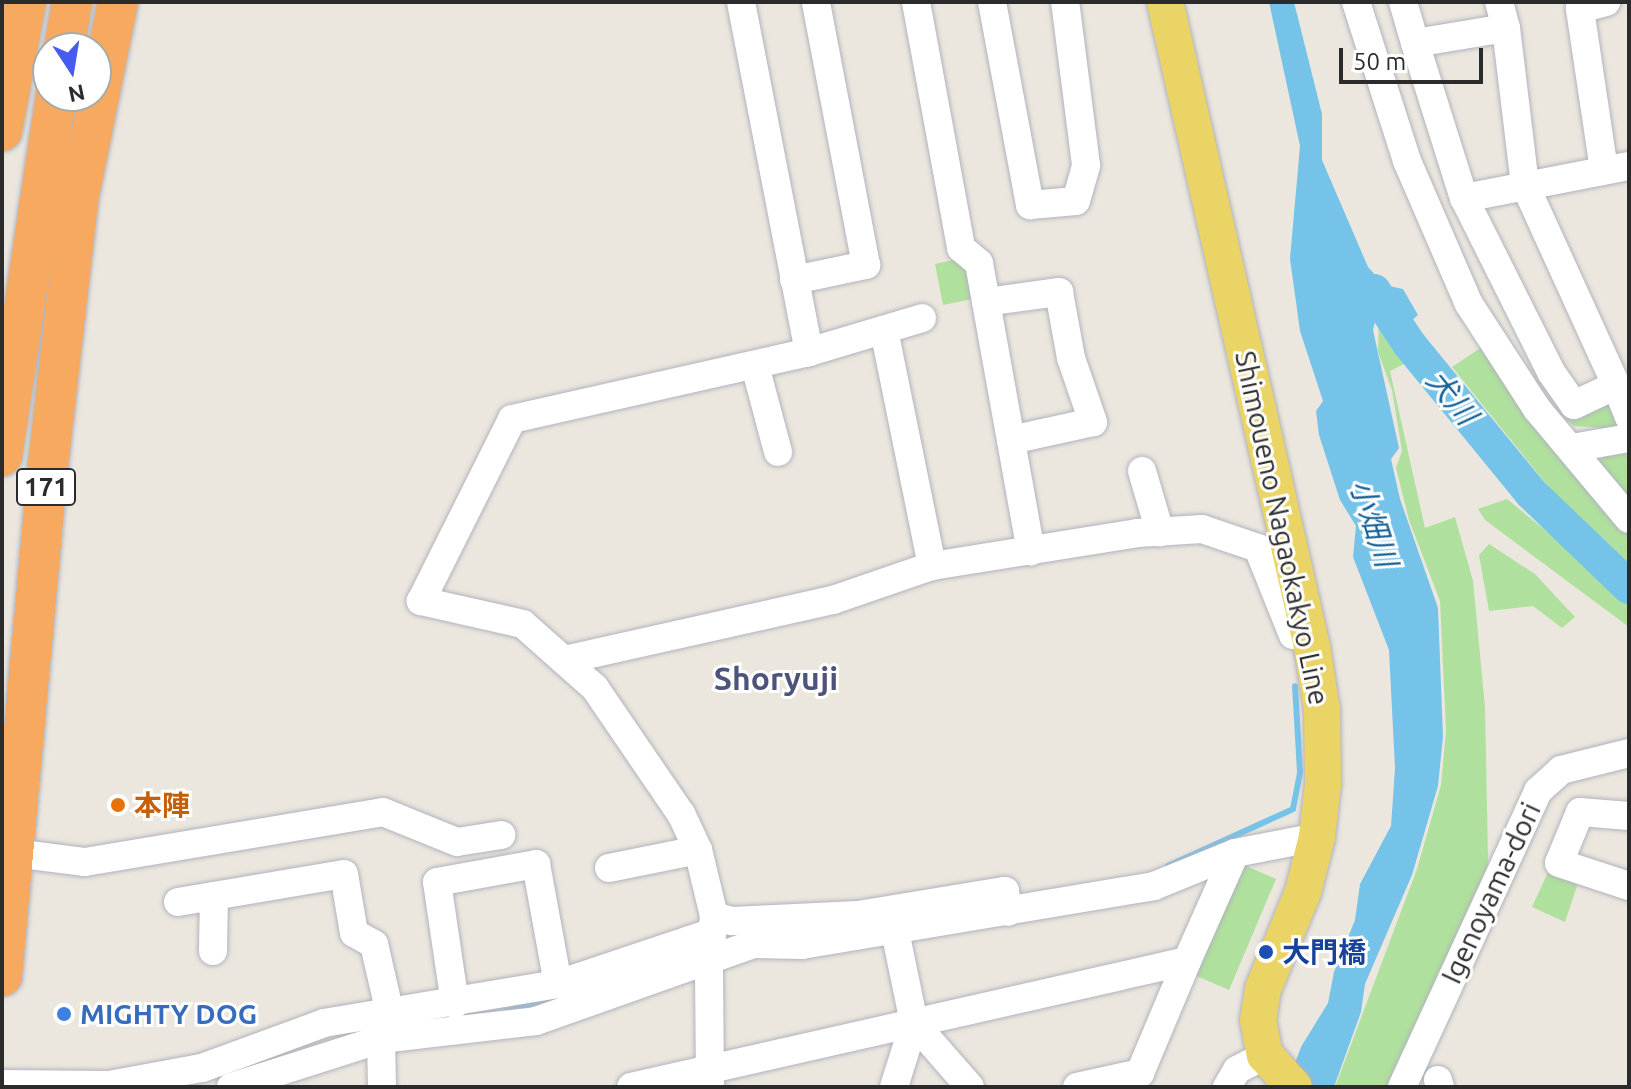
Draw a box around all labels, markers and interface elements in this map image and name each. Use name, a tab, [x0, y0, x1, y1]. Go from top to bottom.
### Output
north arrow	[32, 32, 112, 112]
scale bar	[1343, 32, 1487, 82]
text: 50 m	[1353, 48, 1406, 75]
text: N	[66, 80, 87, 108]
street label: Shimoueno Nagaokakyo Line	[1228, 348, 1336, 708]
water label: 犬川	[1419, 362, 1485, 432]
road number: 171	[16, 465, 76, 509]
water label: 小畑川	[1343, 475, 1405, 571]
district label: Shoryuji	[714, 659, 838, 697]
place label: 本陣	[134, 788, 190, 822]
marker: 本陣	[109, 796, 127, 814]
street label: Igenoyama-dori	[1434, 797, 1548, 989]
place label: 大門橋	[1282, 935, 1366, 969]
marker: 大門橋	[1257, 943, 1275, 961]
place label: MIGHTY DOG	[80, 997, 257, 1031]
marker: MIGHTY DOG	[55, 1005, 73, 1023]

